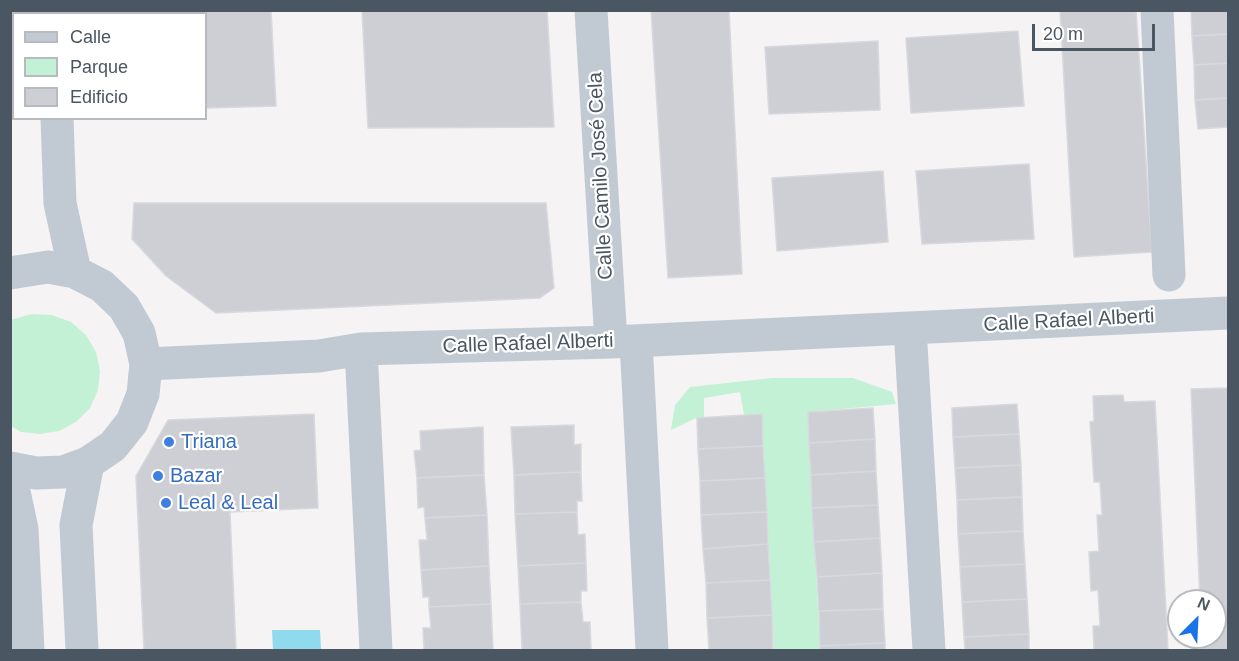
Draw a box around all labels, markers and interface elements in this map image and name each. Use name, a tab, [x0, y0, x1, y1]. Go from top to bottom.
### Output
legend	[12, 12, 207, 120]
scale bar	[1035, 12, 1158, 50]
text: 20 m	[1043, 24, 1083, 44]
text: Calle	[70, 27, 111, 47]
text: Parque	[70, 57, 128, 77]
street label: Calle Camilo José Cela	[584, 72, 618, 280]
text: Edificio	[70, 87, 128, 107]
street label: Calle Rafael Alberti	[983, 305, 1155, 337]
street label: Calle Rafael Alberti	[442, 329, 614, 359]
place label: Triana	[181, 430, 237, 454]
marker: Triana	[162, 435, 176, 449]
place label: Bazar	[170, 464, 222, 488]
marker: Bazar	[151, 469, 165, 483]
place label: Leal & Leal	[178, 491, 278, 515]
marker: Leal & Leal	[159, 496, 173, 510]
north arrow	[1167, 589, 1227, 649]
text: N	[1195, 594, 1212, 614]

